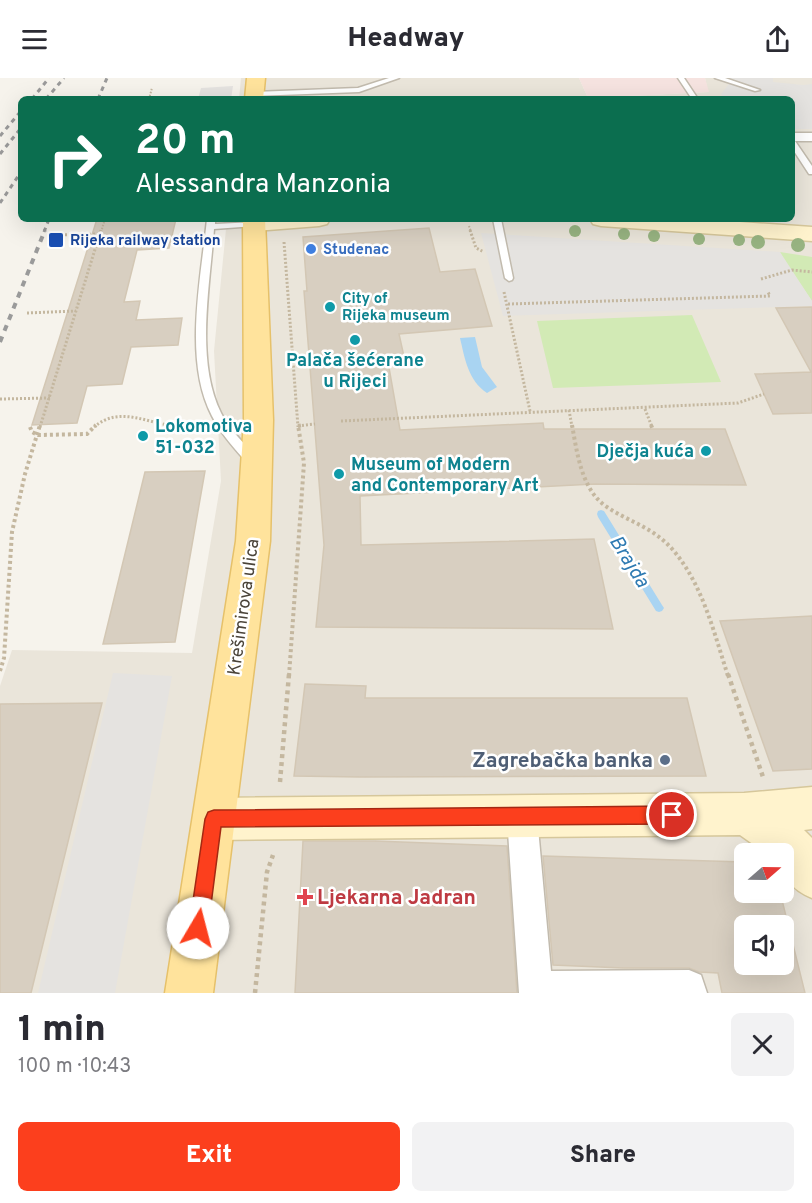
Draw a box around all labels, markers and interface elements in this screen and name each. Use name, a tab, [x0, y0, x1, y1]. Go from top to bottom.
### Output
text: Headway	[348, 22, 464, 56]
icon: menu	[18, 23, 51, 56]
icon: share	[761, 23, 794, 56]
text: 20 m	[135, 116, 236, 169]
icon: right	[36, 120, 114, 198]
text: Alessandra Manzonia	[135, 168, 391, 202]
marker: Rijeka railway station	[47, 231, 65, 249]
place label: Rijeka railway station	[70, 232, 221, 251]
place label: Studenac	[323, 241, 389, 260]
marker: Studenac	[304, 242, 318, 256]
place label: City of Rijeka museum	[342, 290, 450, 326]
marker: City of Rijeka museum	[323, 300, 337, 314]
marker: Palača šećerane u Rijeci	[348, 333, 362, 347]
place label: Palača šećerane u Rijeci	[286, 350, 424, 394]
place label: Lokomotiva 51-032	[155, 416, 252, 460]
marker: Lokomotiva 51-032	[136, 429, 150, 443]
place label: Dječja kuća	[596, 441, 694, 464]
marker: Dječja kuća	[699, 444, 713, 458]
place label: Museum of Modern and Contemporary Art	[351, 454, 539, 498]
marker: Museum of Modern and Contemporary Art	[332, 467, 346, 481]
water label: Brajda	[602, 531, 655, 594]
street label: Krešimirova ulica	[224, 538, 265, 677]
place label: Zagrebačka banka	[472, 748, 653, 775]
marker: Zagrebačka banka	[658, 753, 672, 767]
pin	[646, 789, 697, 840]
icon: arrive	[655, 798, 688, 831]
north arrow	[734, 843, 794, 903]
map controls	[734, 843, 794, 975]
place label: Ljekarna Jadran	[317, 885, 476, 912]
marker: Ljekarna Jadran	[298, 890, 312, 904]
position arrow	[166, 896, 230, 960]
button: sound	[734, 915, 794, 975]
text: 1 min	[18, 1008, 106, 1054]
button: close	[731, 1013, 794, 1076]
text: 100 m · 10:43	[18, 1054, 131, 1080]
button: Exit	[18, 1122, 400, 1191]
button: Share	[412, 1122, 794, 1191]

